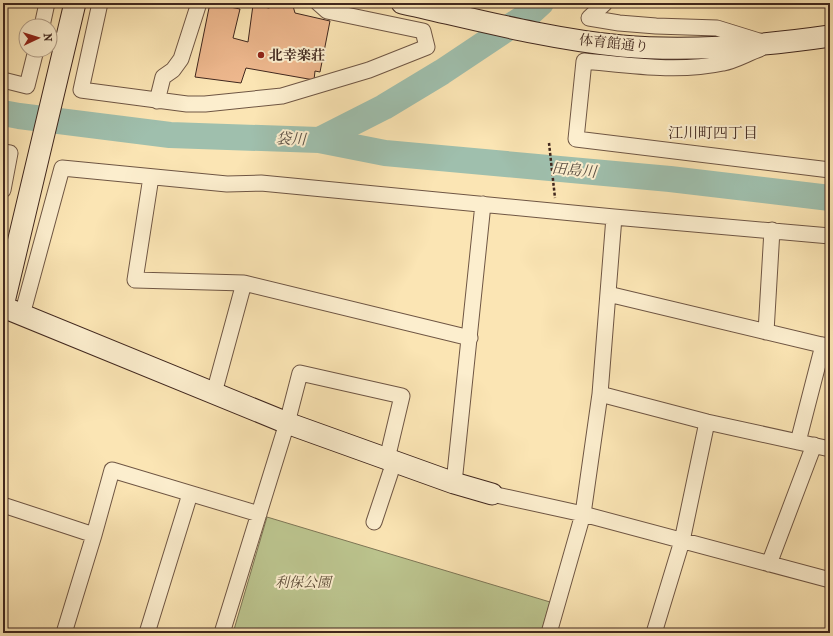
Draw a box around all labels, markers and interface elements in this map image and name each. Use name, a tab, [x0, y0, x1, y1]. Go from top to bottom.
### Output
north arrow	[18, 18, 58, 58]
street label: 体育館通り	[578, 31, 650, 56]
text: N	[41, 33, 54, 43]
place label: 北幸楽荘	[269, 47, 325, 64]
marker: 北幸楽荘	[256, 50, 266, 60]
district label: 江川町四丁目	[668, 124, 758, 142]
water label: 袋川	[276, 129, 308, 149]
water label: 田島川	[551, 159, 599, 181]
park label: 利保公園	[275, 574, 333, 591]

